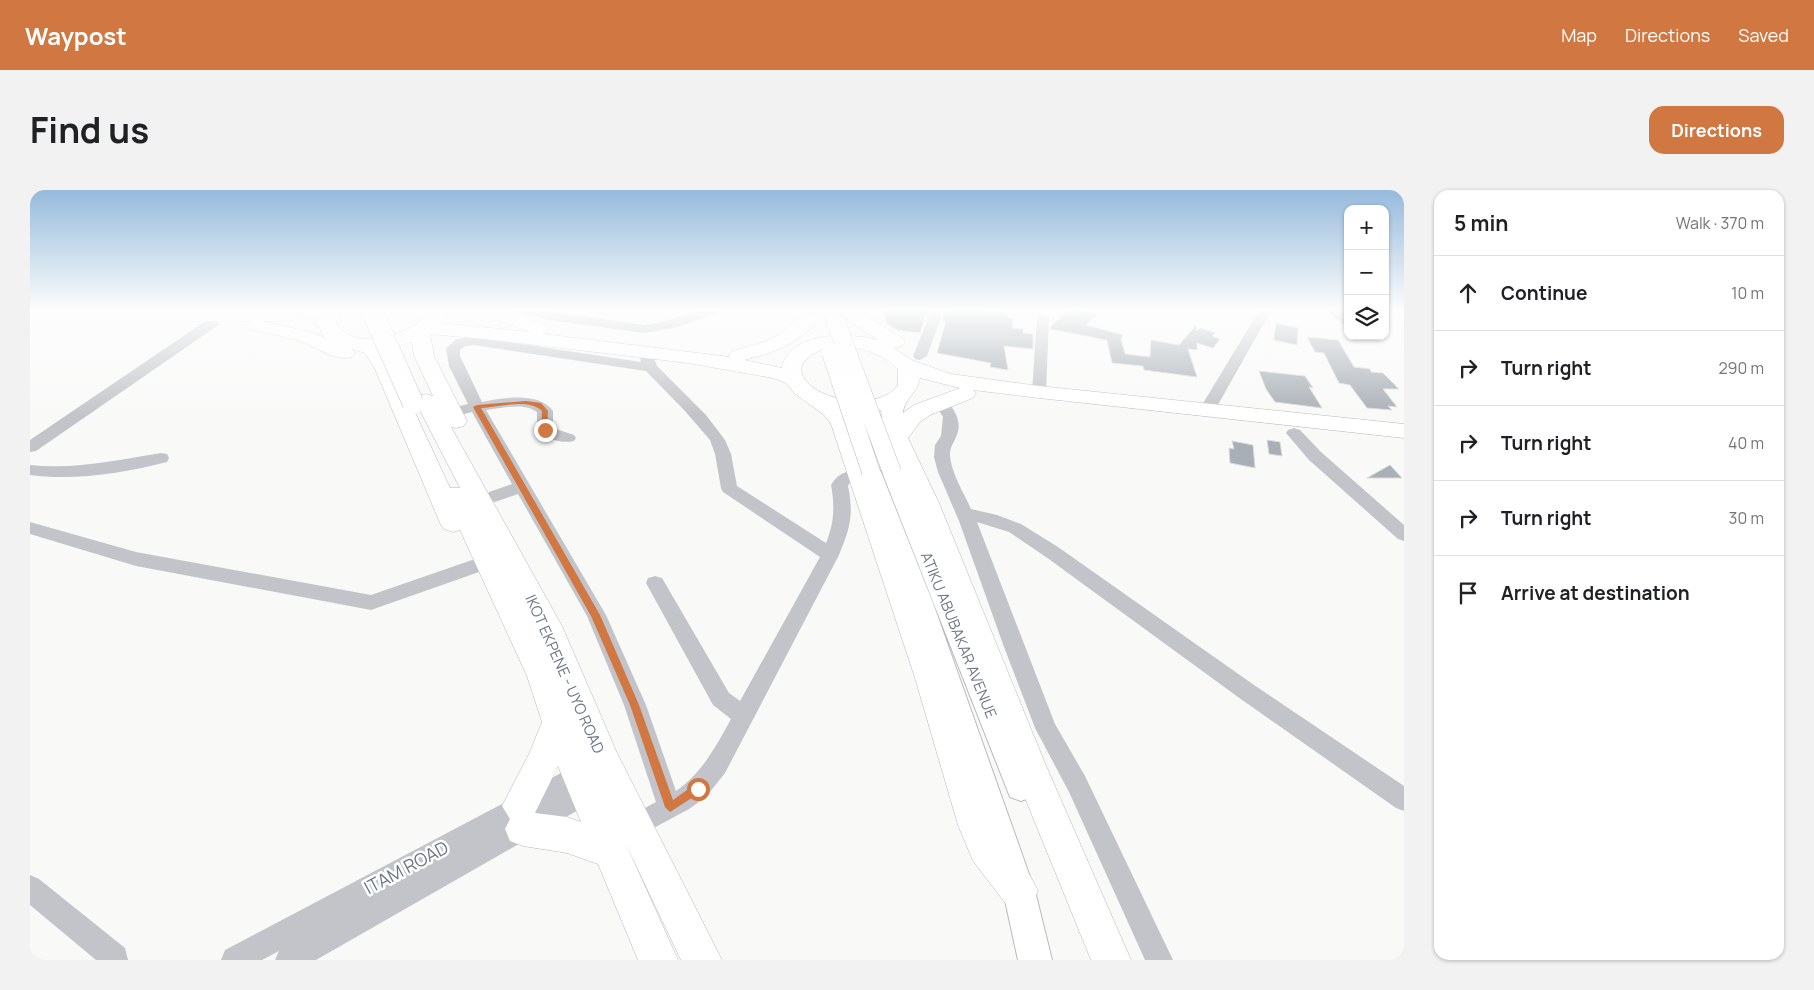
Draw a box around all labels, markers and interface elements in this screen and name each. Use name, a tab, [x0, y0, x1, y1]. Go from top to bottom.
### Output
text: Waypost	[25, 19, 127, 52]
text: Map	[1561, 23, 1597, 47]
text: Directions	[1625, 23, 1710, 47]
text: Saved	[1738, 23, 1789, 47]
text: Find us	[30, 106, 149, 154]
button: Directions	[1649, 106, 1784, 154]
map controls	[1344, 205, 1389, 340]
button: +	[1344, 205, 1389, 250]
text: 5 min	[1454, 209, 1508, 237]
text: Walk · 370 m	[1676, 212, 1764, 234]
button: −	[1344, 250, 1389, 295]
icon: ahead	[1454, 279, 1482, 307]
text: Continue	[1501, 280, 1587, 306]
text: 10 m	[1731, 282, 1764, 304]
button: layers	[1344, 295, 1389, 340]
icon: right	[1454, 354, 1482, 382]
text: Turn right	[1501, 355, 1591, 381]
text: 290 m	[1718, 357, 1764, 379]
route end	[534, 419, 557, 442]
icon: right	[1454, 429, 1482, 457]
text: Turn right	[1501, 430, 1591, 456]
text: 40 m	[1728, 432, 1764, 454]
icon: right	[1454, 504, 1482, 532]
text: Turn right	[1501, 505, 1591, 531]
text: 30 m	[1729, 507, 1764, 529]
street label: ATIKU ABUBAKAR AVENUE	[916, 549, 1002, 721]
icon: arrive	[1454, 579, 1482, 607]
text: Arrive at destination	[1501, 580, 1690, 606]
street label: IKOT EKPENE - UYO ROAD	[520, 591, 610, 757]
route start	[687, 778, 710, 801]
street label: ITAM ROAD	[360, 835, 452, 899]

